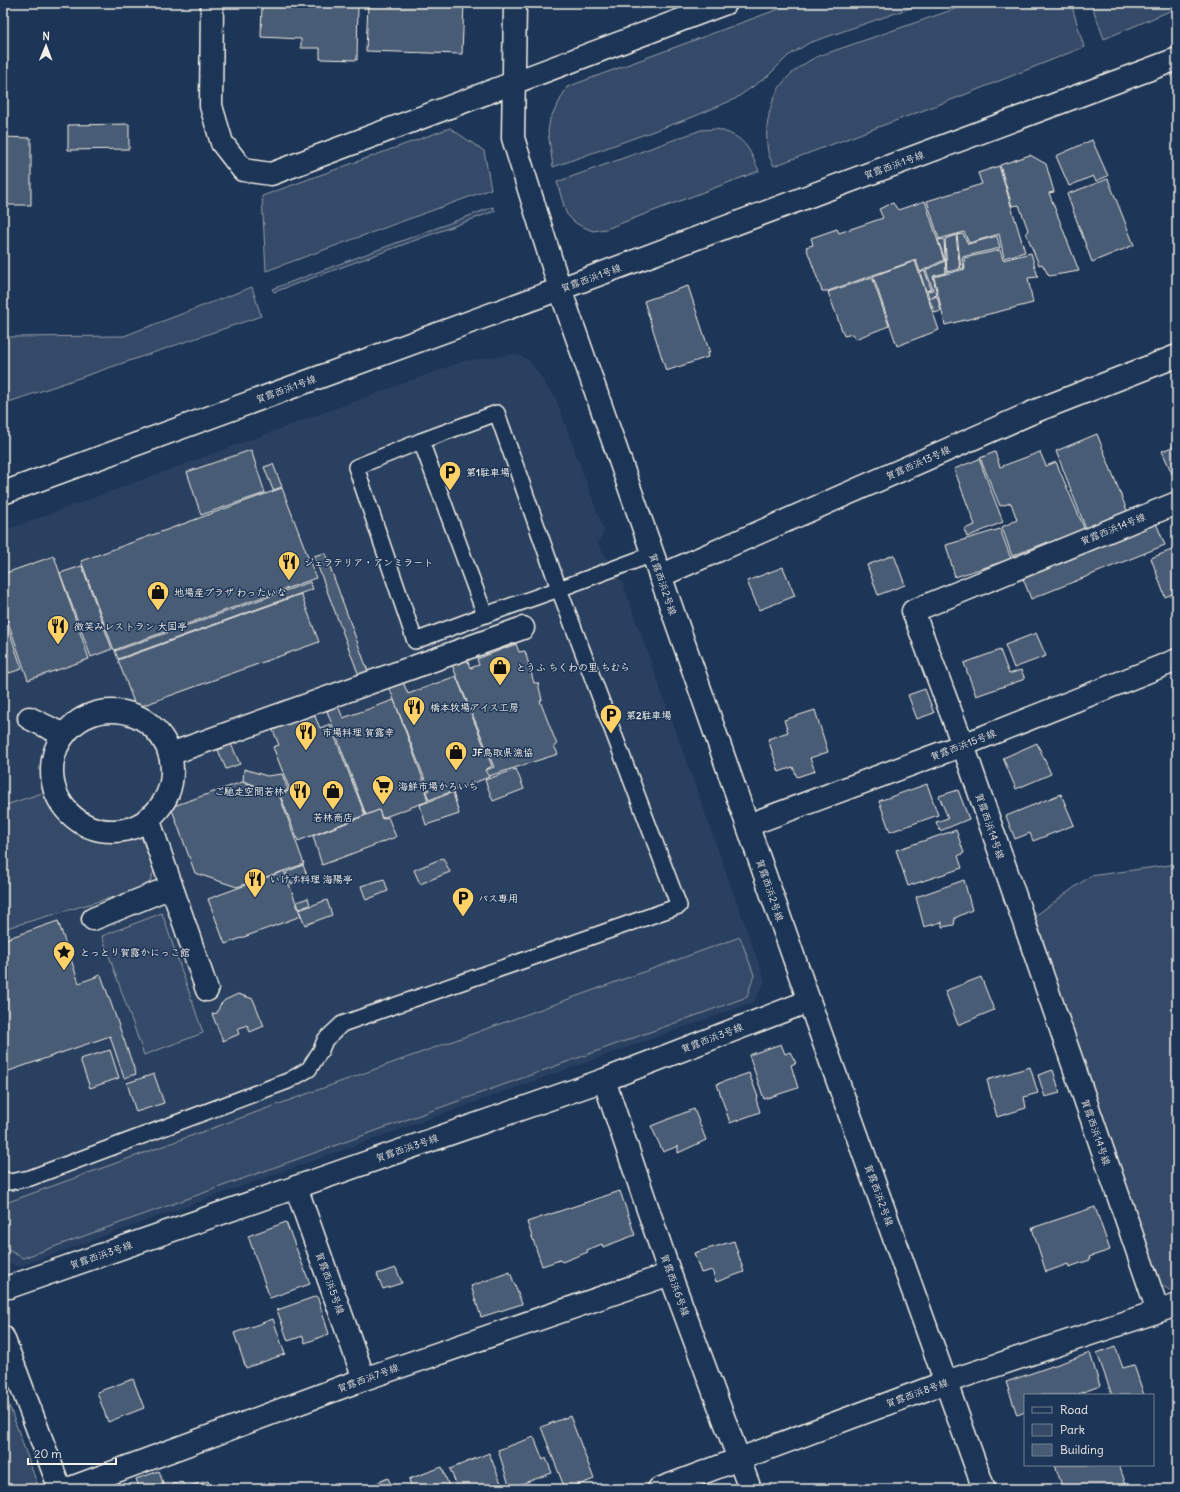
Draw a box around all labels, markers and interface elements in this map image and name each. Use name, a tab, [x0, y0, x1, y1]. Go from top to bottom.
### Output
north arrow	[26, 26, 66, 66]
text: N	[42, 29, 50, 43]
street label: 賀露西浜1号線	[862, 148, 926, 182]
street label: 賀露西浜1号線	[559, 261, 623, 295]
street label: 賀露西浜1号線	[254, 372, 318, 406]
street label: 賀露西浜13号線	[884, 443, 952, 483]
parking icon: 第1駐車場	[437, 459, 463, 492]
place label: 第1駐車場	[466, 466, 510, 479]
street label: 賀露西浜14号線	[1078, 510, 1148, 548]
restaurant icon: ジェラテリア・アンミラート	[276, 549, 302, 582]
street label: 賀露西浜2号線	[646, 551, 680, 617]
place label: ジェラテリア・アンミラート	[304, 556, 433, 569]
shop icon: 地場産プラザ わったいな	[145, 579, 171, 612]
place label: 地場産プラザ わったいな	[174, 586, 286, 599]
restaurant icon: 微笑みレストラン 大国亭	[45, 613, 71, 646]
place label: 微笑みレストラン 大国亭	[74, 620, 187, 633]
shop icon: とうふ ちくわの里 ちむら	[487, 654, 513, 687]
place label: とうふ ちくわの里 ちむら	[516, 661, 630, 674]
restaurant icon: 橋本牧場アイス工房	[401, 694, 427, 727]
place label: 橋本牧場アイス工房	[430, 701, 519, 714]
parking icon: 第2駐車場	[598, 702, 624, 735]
place label: 第2駐車場	[626, 709, 671, 722]
restaurant icon: 市場料理 賀露幸	[293, 719, 319, 752]
place label: 市場料理 賀露幸	[322, 726, 394, 739]
street label: 賀露西浜15号線	[928, 726, 998, 764]
shop icon: JF鳥取県漁協	[443, 739, 469, 772]
place label: JF鳥取県漁協	[472, 746, 533, 759]
supermarket icon: 海鮮市場かろいち	[370, 773, 396, 806]
restaurant icon: ご馳走空間若林	[287, 778, 313, 811]
shop icon: 若林商店	[320, 778, 346, 811]
place label: 海鮮市場かろいち	[398, 780, 478, 793]
place label: ご馳走空間若林	[214, 785, 284, 798]
street label: 賀露西浜14号線	[972, 791, 1008, 861]
place label: 若林商店	[313, 811, 353, 824]
street label: 賀露西浜2号線	[753, 857, 787, 923]
restaurant icon: いけす料理 海陽亭	[242, 866, 268, 899]
place label: いけす料理 海陽亭	[270, 873, 353, 886]
parking icon: バス専用	[450, 885, 476, 918]
place label: バス専用	[478, 892, 518, 905]
place icon: とっとり賀露かにっこ館	[51, 939, 77, 972]
place label: とっとり賀露かにっこ館	[80, 946, 190, 959]
street label: 賀露西浜3号線	[679, 1020, 745, 1056]
street label: 賀露西浜14号線	[1078, 1097, 1114, 1167]
street label: 賀露西浜3号線	[374, 1131, 440, 1165]
street label: 賀露西浜2号線	[862, 1162, 896, 1228]
street label: 賀露西浜3号線	[68, 1238, 134, 1272]
street label: 賀露西浜5号線	[313, 1250, 347, 1316]
street label: 賀露西浜6号線	[658, 1252, 692, 1318]
street label: 賀露西浜7号線	[335, 1361, 401, 1395]
street label: 賀露西浜8号線	[884, 1376, 950, 1410]
legend	[1024, 1394, 1154, 1466]
text: Road	[1060, 1402, 1088, 1417]
text: Park	[1060, 1422, 1085, 1437]
scale bar	[28, 1440, 116, 1466]
text: Building	[1060, 1442, 1104, 1457]
text: 20 m	[34, 1446, 62, 1461]

